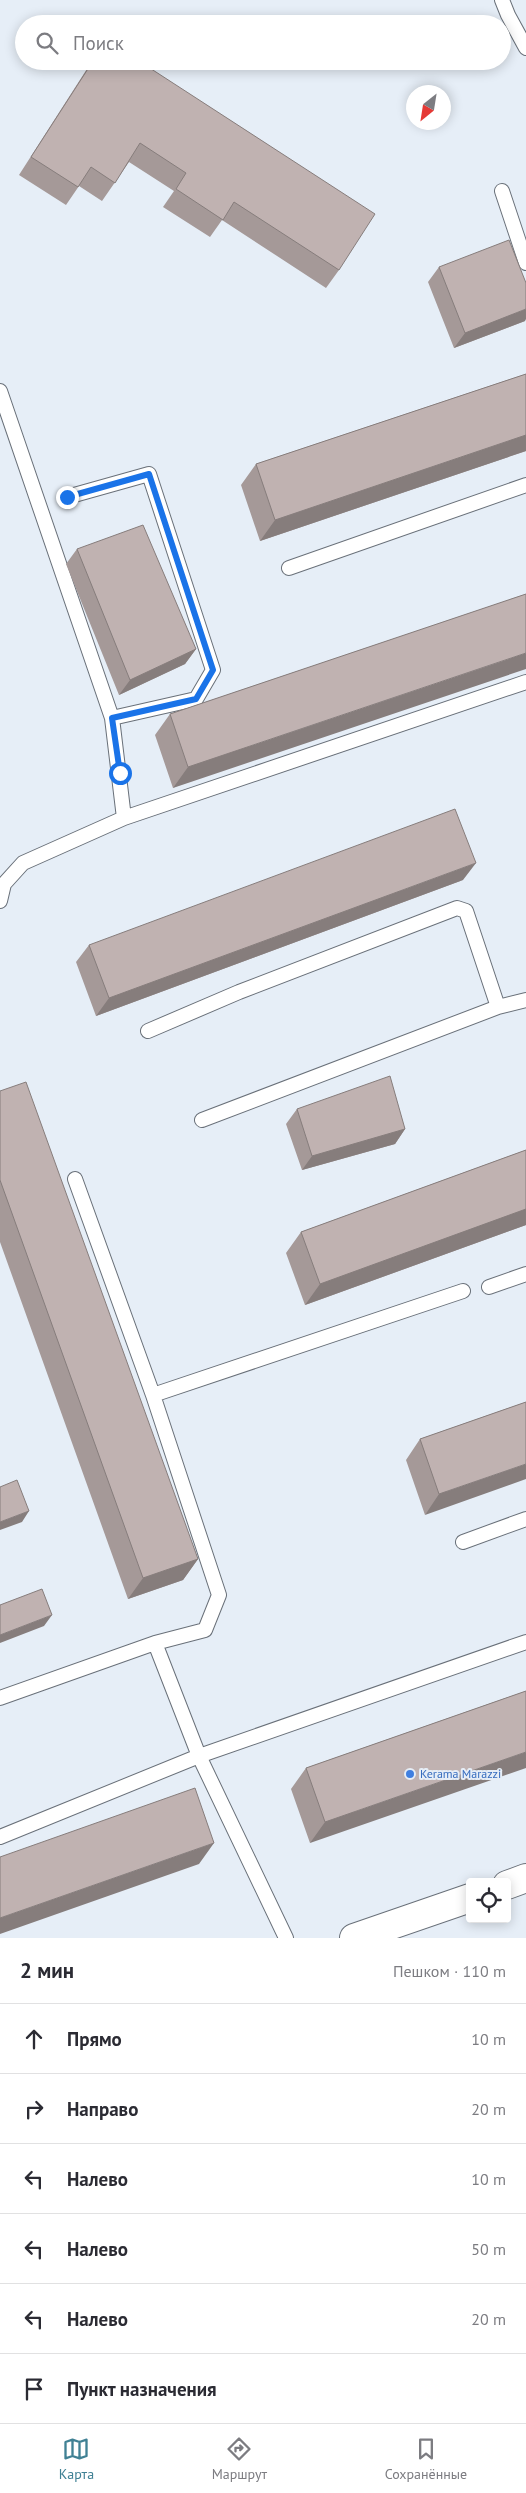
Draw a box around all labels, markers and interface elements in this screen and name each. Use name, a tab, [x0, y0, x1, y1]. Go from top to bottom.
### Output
search box	[15, 15, 511, 70]
icon: search	[33, 29, 61, 57]
text: Поиск	[73, 31, 124, 55]
north arrow	[406, 85, 451, 130]
route end	[56, 486, 79, 509]
route start	[109, 762, 132, 785]
place label: Kerama Marazzi	[420, 1766, 501, 1781]
marker: Kerama Marazzi	[404, 1768, 416, 1780]
map controls	[466, 1878, 511, 1923]
button: locate	[466, 1878, 511, 1923]
text: 2 мин	[20, 1957, 74, 1984]
text: Пешком · 110 m	[393, 1961, 506, 1981]
icon: ahead	[20, 2025, 48, 2053]
text: Прямо	[67, 2027, 122, 2051]
text: 10 m	[471, 2029, 506, 2049]
icon: right	[20, 2095, 48, 2123]
text: Направо	[67, 2097, 138, 2121]
text: 20 m	[471, 2099, 506, 2119]
icon: left	[20, 2165, 48, 2193]
text: Налево	[67, 2167, 128, 2191]
text: 10 m	[471, 2169, 506, 2189]
icon: left	[20, 2235, 48, 2263]
text: Налево	[67, 2237, 128, 2261]
text: 50 m	[471, 2239, 506, 2259]
icon: left	[20, 2305, 48, 2333]
text: Налево	[67, 2307, 128, 2331]
text: 20 m	[471, 2309, 506, 2329]
icon: arrive	[20, 2375, 48, 2403]
text: Пункт назначения	[67, 2377, 217, 2401]
tab: Карта	[59, 2435, 94, 2483]
tab: Маршрут	[212, 2435, 267, 2483]
tab: Сохранённые	[385, 2435, 467, 2483]

